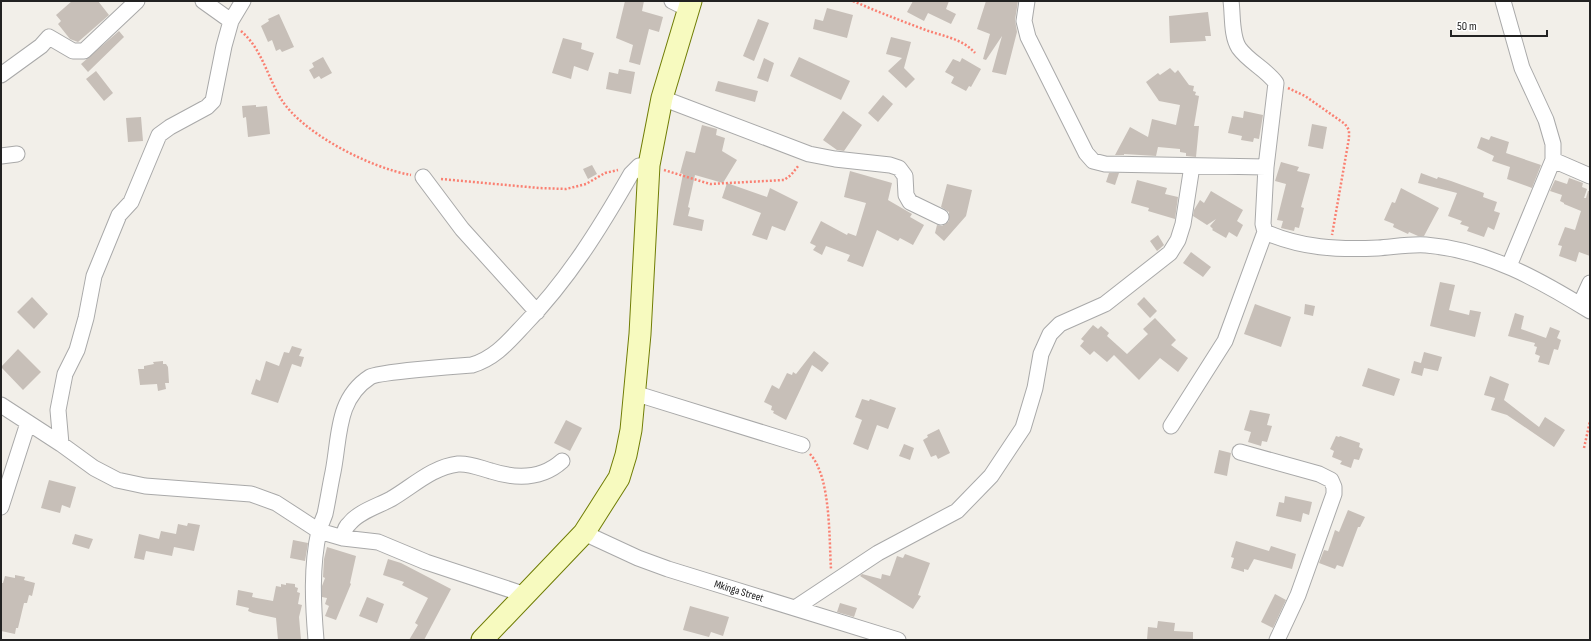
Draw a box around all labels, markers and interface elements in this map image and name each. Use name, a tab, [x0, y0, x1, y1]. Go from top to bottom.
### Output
scale bar	[1451, 12, 1547, 38]
text: 50 m	[1457, 19, 1477, 34]
street label: Mkinga Street	[713, 577, 766, 605]

